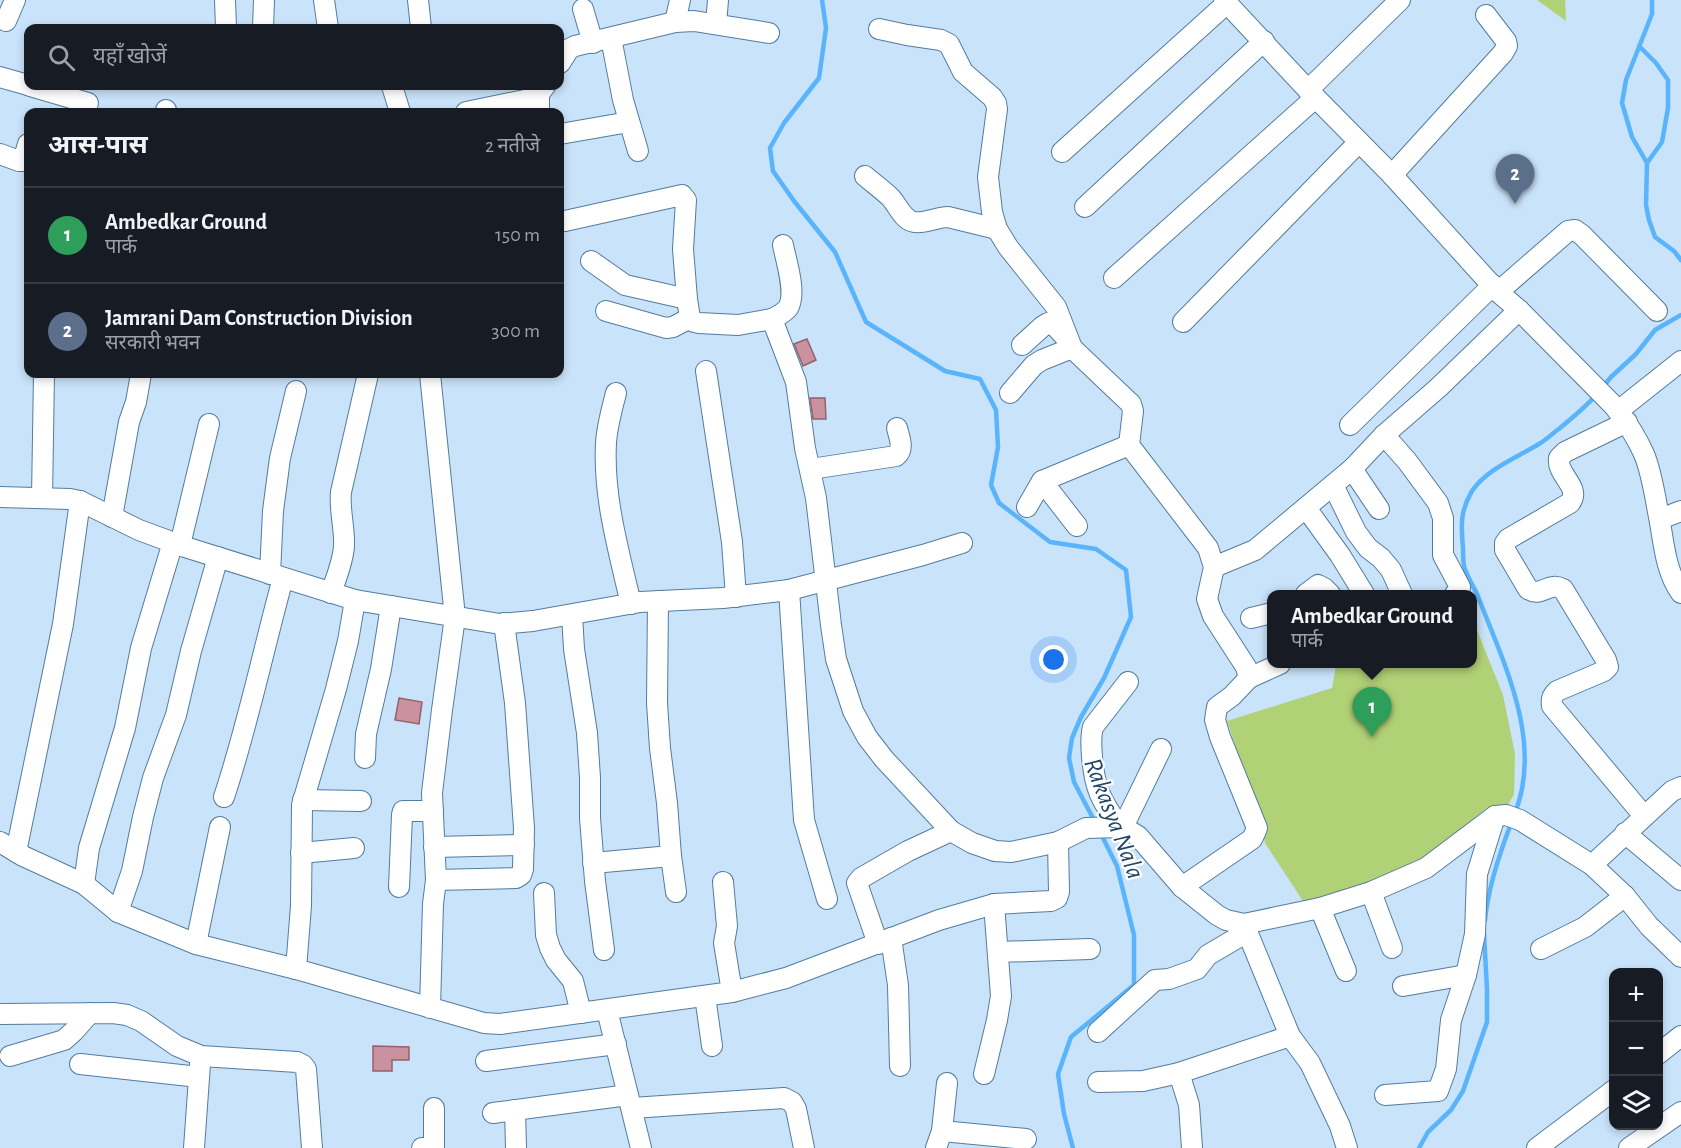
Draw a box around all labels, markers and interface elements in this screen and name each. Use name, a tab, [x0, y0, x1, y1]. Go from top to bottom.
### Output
search box	[24, 24, 564, 90]
icon: search	[45, 41, 78, 74]
text: यहाँ खोजें	[93, 45, 167, 67]
text: आस-पास	[48, 132, 148, 158]
text: 2 नतीजे	[485, 136, 540, 156]
pin: 2	[1496, 154, 1534, 204]
text: Ambedkar Ground	[105, 211, 267, 233]
text: 1	[64, 225, 71, 245]
text: 150 m	[495, 225, 540, 245]
text: पार्क	[105, 237, 137, 257]
text: Jamrani Dam Construction Division	[105, 307, 413, 329]
text: 2	[63, 321, 72, 341]
text: 300 m	[491, 321, 540, 341]
text: सरकारी भवन	[105, 333, 200, 353]
popup	[1267, 590, 1477, 668]
text: Ambedkar Ground	[1291, 605, 1453, 627]
text: पार्क	[1291, 631, 1323, 651]
your location	[1039, 645, 1068, 674]
pin: 1	[1352, 688, 1392, 737]
water label: Rakasya Nala	[1079, 754, 1149, 882]
map controls	[1609, 968, 1663, 1130]
button: +	[1609, 968, 1663, 1022]
button: −	[1609, 1022, 1663, 1076]
button: layers	[1609, 1076, 1663, 1130]

